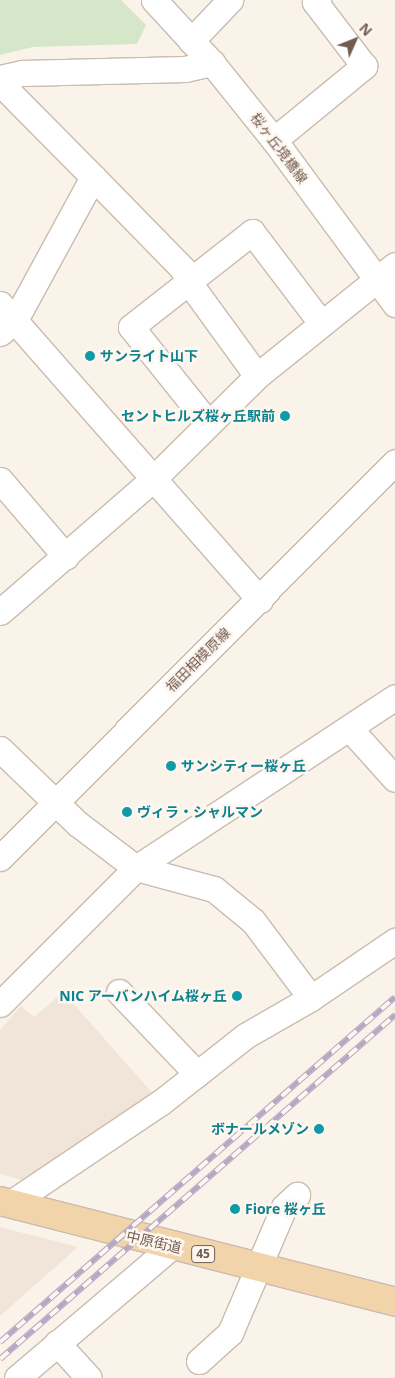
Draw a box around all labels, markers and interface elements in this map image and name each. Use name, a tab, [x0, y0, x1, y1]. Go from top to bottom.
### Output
north arrow	[330, 15, 380, 65]
text: N	[355, 19, 377, 40]
street label: 桜ヶ丘境橋線	[247, 109, 311, 187]
place label: サンライト山下	[100, 348, 198, 364]
marker: サンライト山下	[84, 350, 96, 362]
place label: セントヒルズ桜ヶ丘駅前	[121, 408, 275, 424]
marker: セントヒルズ桜ヶ丘駅前	[279, 410, 291, 422]
street label: 福田相模原線	[162, 624, 234, 696]
place label: サンシティー桜ヶ丘	[181, 758, 307, 774]
marker: サンシティー桜ヶ丘	[165, 760, 177, 772]
place label: ヴィラ・シャルマン	[137, 804, 263, 820]
marker: ヴィラ・シャルマン	[121, 806, 133, 818]
place label: NIC アーバンハイム桜ヶ丘	[59, 988, 227, 1004]
marker: NIC アーバンハイム桜ヶ丘	[231, 990, 243, 1002]
place label: ボナールメゾン	[211, 1121, 309, 1137]
marker: ボナールメゾン	[313, 1123, 325, 1135]
place label: Fiore 桜ヶ丘	[245, 1201, 326, 1217]
marker: Fiore 桜ヶ丘	[229, 1203, 241, 1215]
street label: 中原街道	[125, 1228, 183, 1256]
road number: 45	[190, 1244, 216, 1264]

